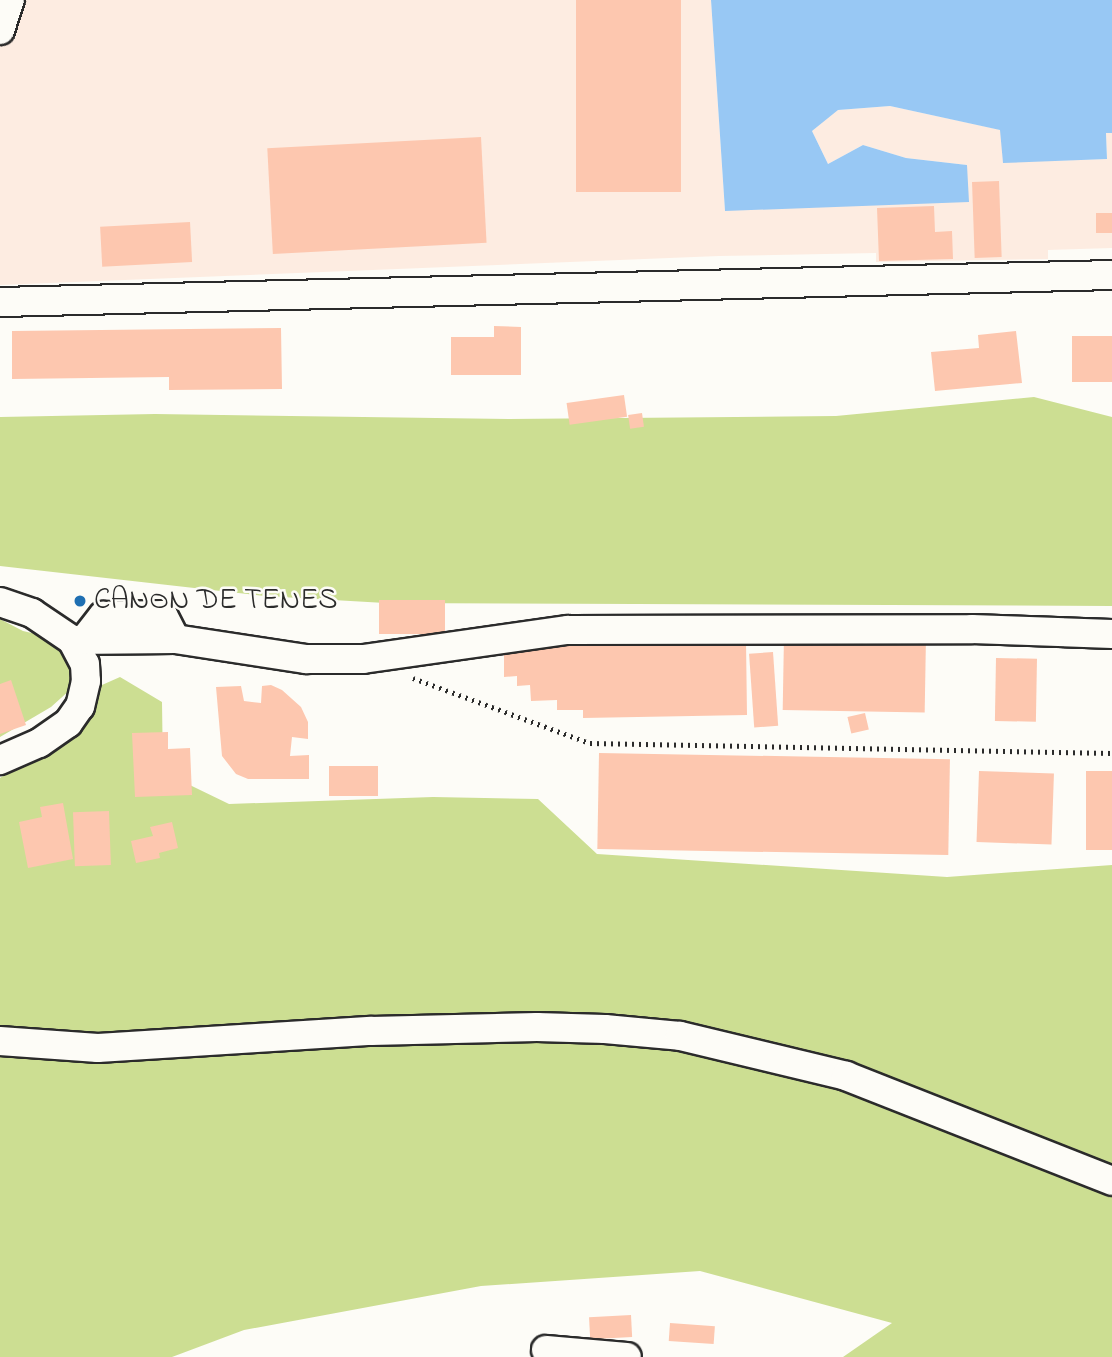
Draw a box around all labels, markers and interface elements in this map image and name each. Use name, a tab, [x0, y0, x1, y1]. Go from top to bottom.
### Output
place label: CANON DE TENES	[94, 583, 337, 619]
marker: CANON DE TENES	[72, 593, 88, 609]

